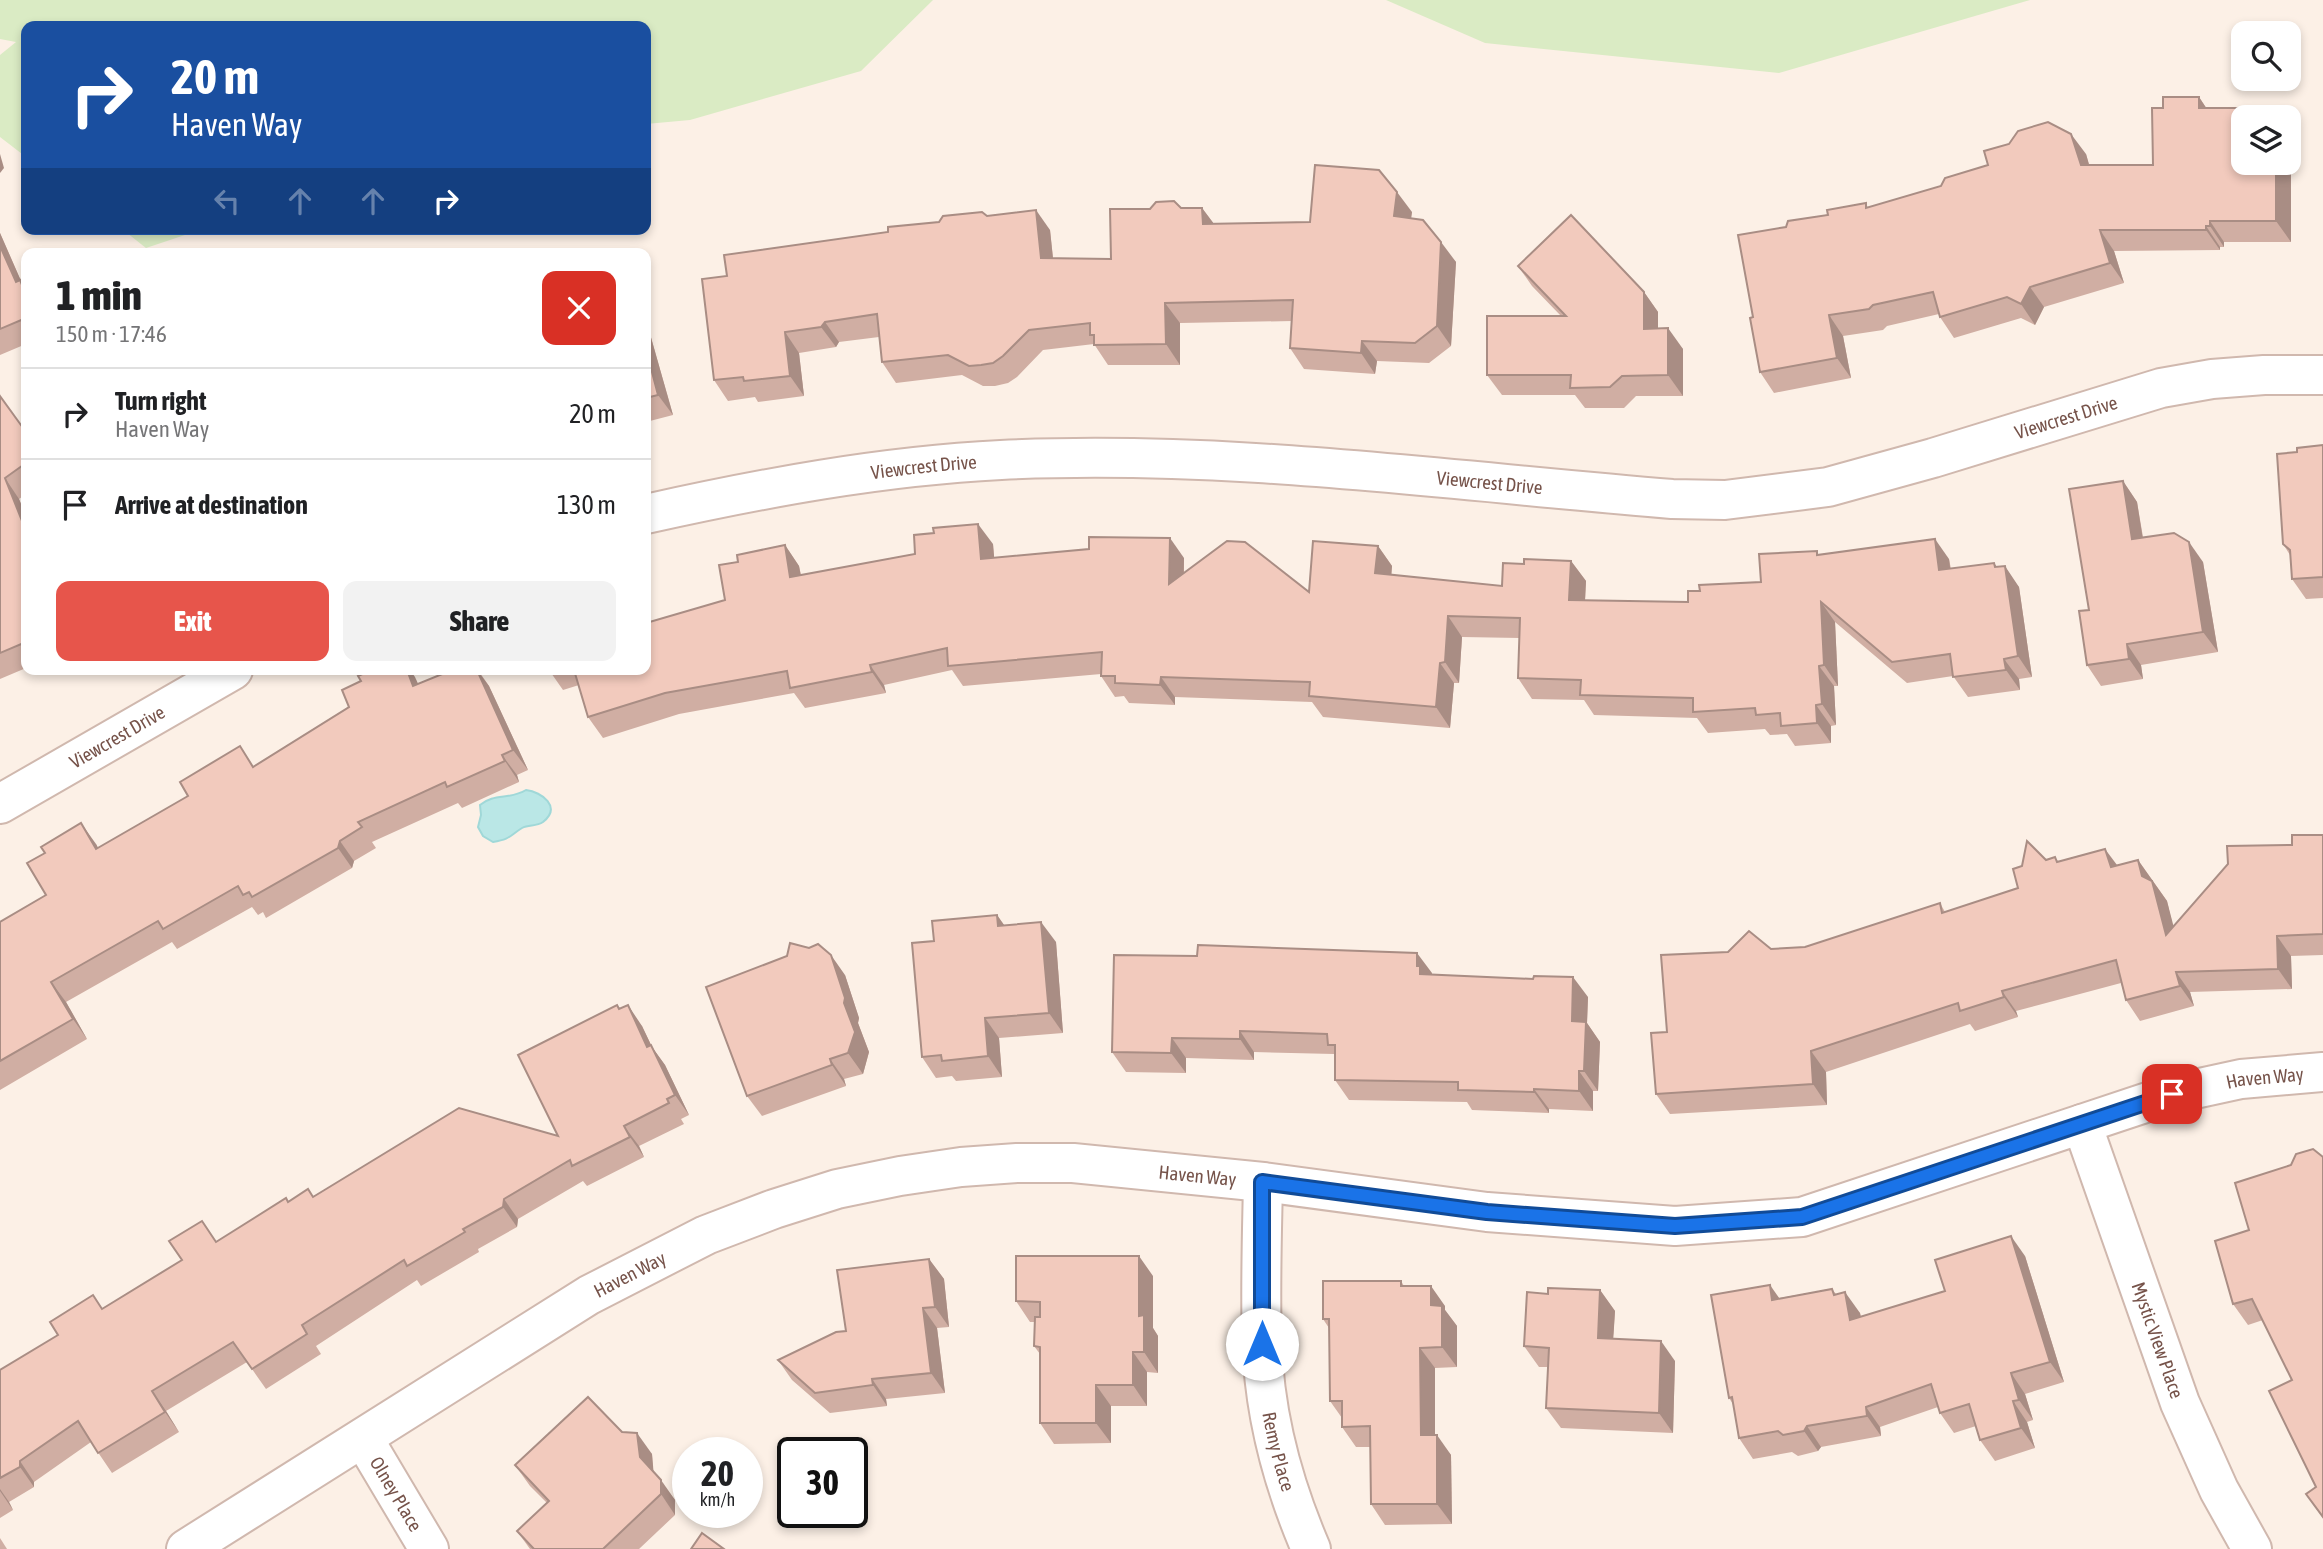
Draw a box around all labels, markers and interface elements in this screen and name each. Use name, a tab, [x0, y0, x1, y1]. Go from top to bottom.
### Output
map controls	[2231, 21, 2301, 175]
button: search	[2231, 21, 2301, 91]
text: 20 m	[171, 48, 259, 104]
icon: right	[56, 49, 147, 140]
button: layers	[2231, 105, 2301, 175]
text: Haven Way	[171, 106, 302, 143]
icon: left	[208, 182, 246, 220]
icon: ahead	[281, 182, 319, 220]
icon: ahead	[354, 182, 392, 220]
icon: right	[427, 182, 465, 220]
text: 1 min	[56, 271, 142, 319]
button: close	[542, 271, 616, 345]
text: 150 m · 17:46	[56, 321, 167, 347]
text: Turn right	[115, 386, 206, 416]
street label: Viewcrest Drive	[2012, 391, 2120, 443]
icon: right	[56, 395, 94, 433]
text: 20 m	[569, 399, 616, 429]
text: Haven Way	[115, 416, 209, 442]
street label: Viewcrest Drive	[870, 450, 977, 483]
street label: Viewcrest Drive	[1436, 466, 1543, 498]
icon: arrive	[56, 486, 94, 524]
text: Arrive at destination	[115, 490, 308, 520]
text: 130 m	[557, 490, 616, 520]
button: Exit	[56, 581, 329, 661]
button: Share	[343, 581, 616, 661]
street label: Viewcrest Drive	[65, 701, 169, 773]
street label: Haven Way	[2224, 1063, 2305, 1093]
pin	[2142, 1064, 2202, 1124]
icon: arrive	[2153, 1075, 2191, 1113]
street label: Haven Way	[1158, 1161, 1238, 1190]
street label: Haven Way	[590, 1247, 669, 1302]
street label: Mystic View Place	[2127, 1279, 2188, 1401]
position arrow	[1225, 1307, 1299, 1381]
street label: Remy Place	[1258, 1410, 1299, 1494]
speed limit sign: 30	[777, 1437, 868, 1528]
street label: Olney Place	[366, 1453, 427, 1535]
text: 20	[701, 1453, 734, 1493]
text: km/h	[700, 1489, 735, 1510]

